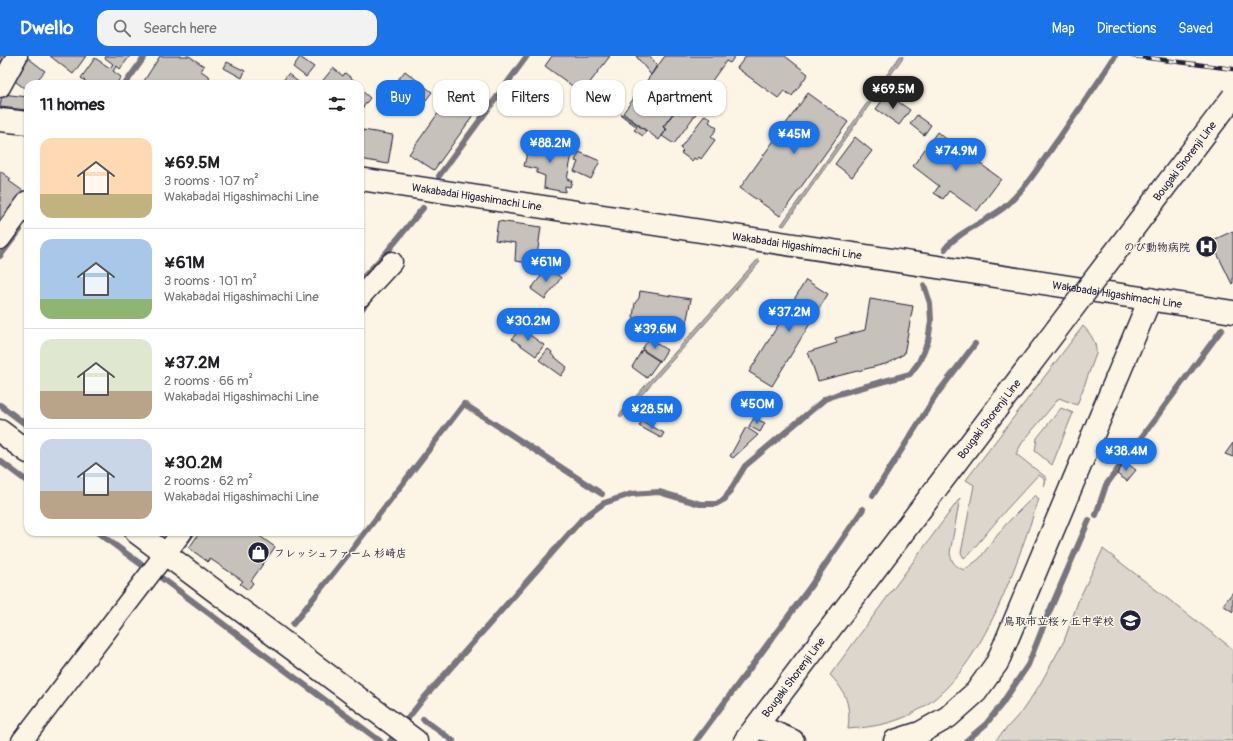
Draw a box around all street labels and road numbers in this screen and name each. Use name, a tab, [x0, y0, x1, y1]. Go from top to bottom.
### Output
street label: Bougaki Shorenji Line	[1150, 118, 1219, 203]
street label: Wakabadai Higashimachi Line	[411, 180, 543, 213]
street label: Wakabadai Higashimachi Line	[731, 229, 863, 262]
street label: Wakabadai Higashimachi Line	[1051, 278, 1184, 311]
street label: Bougaki Shorenji Line	[955, 376, 1024, 461]
street label: Bougaki Shorenji Line	[759, 634, 828, 720]

